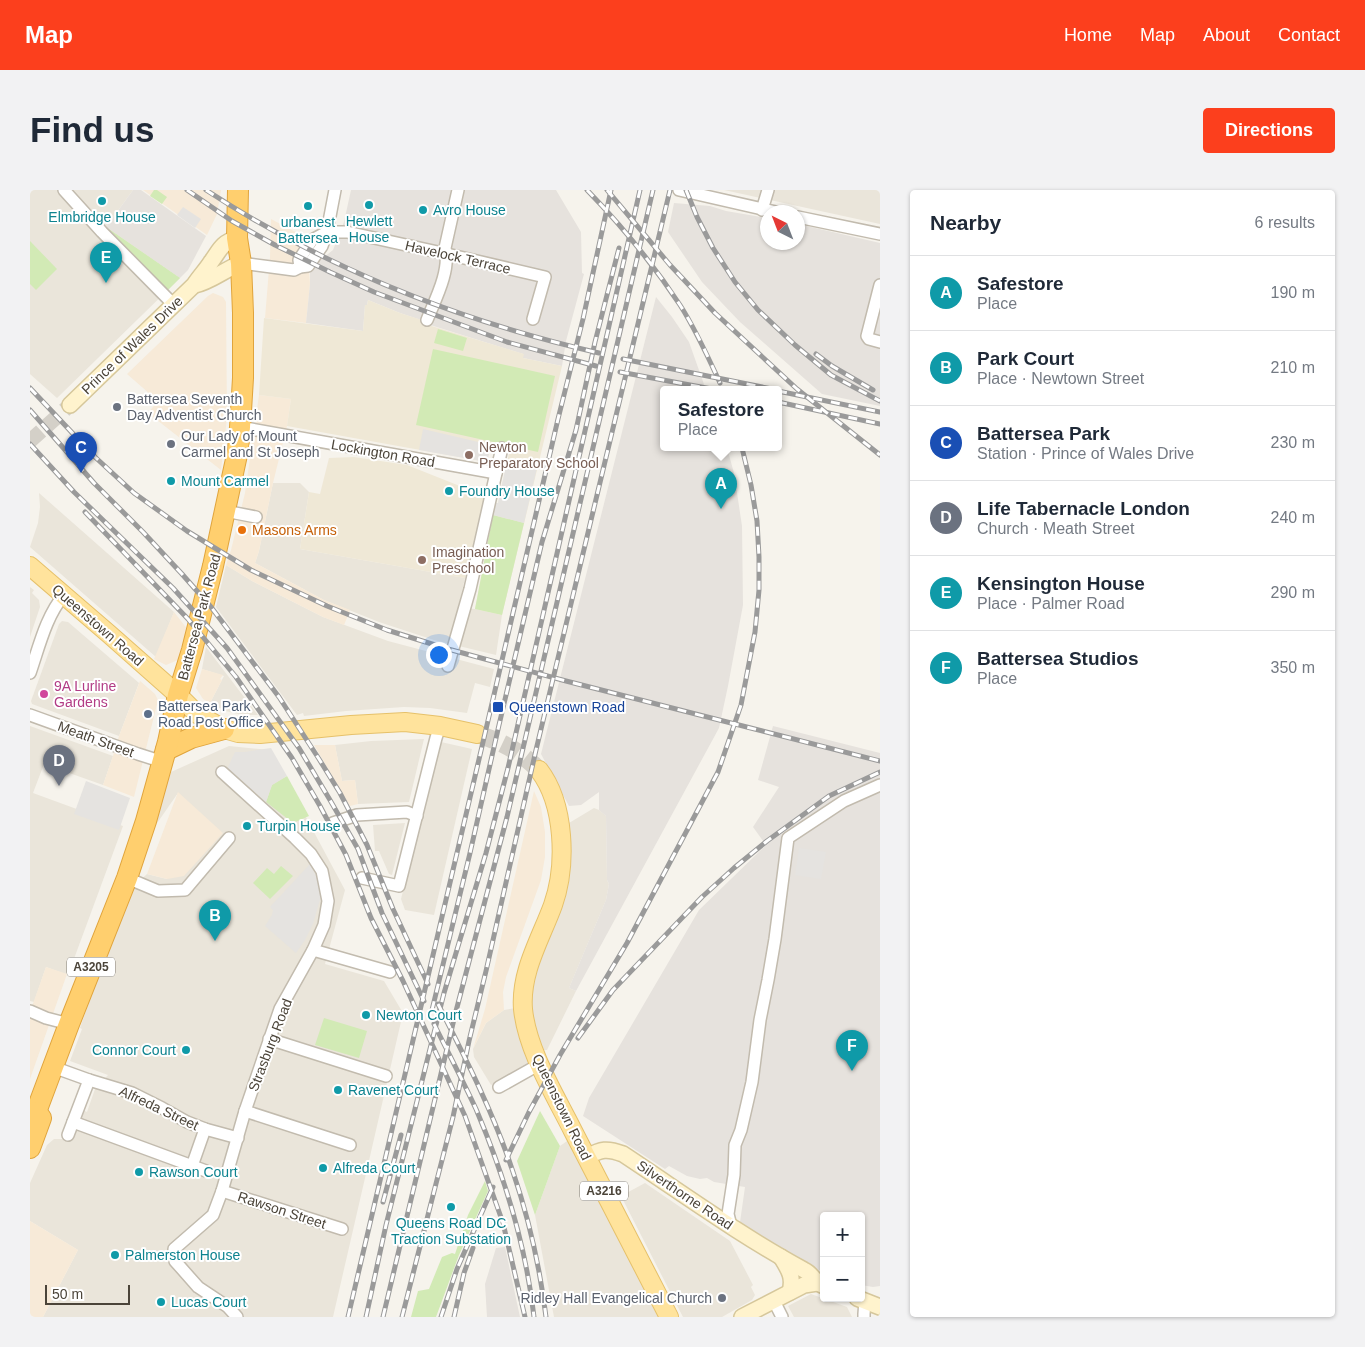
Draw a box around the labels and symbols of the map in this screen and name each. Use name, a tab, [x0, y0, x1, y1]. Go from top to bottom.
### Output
marker: Elmbridge House	[96, 195, 108, 207]
marker: Hewlett House	[363, 199, 375, 211]
marker: urbanest Battersea	[302, 200, 314, 212]
place label: Avro House	[433, 202, 506, 218]
marker: Avro House	[417, 204, 429, 216]
north arrow	[760, 205, 805, 250]
place label: Elmbridge House	[48, 209, 156, 225]
place label: Hewlett House	[346, 213, 392, 245]
place label: urbanest Battersea	[278, 214, 338, 246]
street label: Havelock Terrace	[404, 237, 513, 277]
pin: E	[90, 242, 122, 283]
street label: Prince of Wales Drive	[78, 293, 186, 397]
place label: Battersea Seventh Day Adventist Church	[127, 391, 262, 423]
marker: Battersea Seventh Day Adventist Church	[111, 401, 123, 413]
place label: Our Lady of Mount Carmel and St Joseph	[181, 428, 320, 460]
pin: C	[65, 432, 97, 473]
street label: Lockington Road	[330, 436, 436, 470]
marker: Our Lady of Mount Carmel and St Joseph	[165, 438, 177, 450]
place label: Newton Preparatory School	[479, 439, 599, 471]
marker: Newton Preparatory School	[463, 449, 475, 461]
pin: A	[705, 468, 737, 509]
place label: Mount Carmel	[181, 473, 269, 489]
marker: Mount Carmel	[165, 475, 177, 487]
place label: Foundry House	[459, 483, 555, 499]
marker: Foundry House	[443, 485, 455, 497]
place label: Masons Arms	[252, 522, 337, 538]
marker: Masons Arms	[236, 524, 248, 536]
place label: Imagination Preschool	[432, 544, 504, 576]
street label: Battersea Park Road	[174, 552, 224, 682]
marker: Imagination Preschool	[416, 554, 428, 566]
street label: Queenstown Road	[49, 581, 147, 669]
your location	[426, 642, 452, 668]
place label: 9A Lurline Gardens	[54, 678, 116, 710]
marker: 9A Lurline Gardens	[38, 688, 50, 700]
place label: Battersea Park Road Post Office	[158, 698, 264, 730]
place label: Queenstown Road	[509, 699, 625, 715]
marker: Queenstown Road	[491, 700, 505, 714]
marker: Battersea Park Road Post Office	[142, 708, 154, 720]
street label: Meath Street	[56, 718, 136, 760]
pin: D	[43, 745, 75, 786]
place label: Turpin House	[257, 818, 341, 834]
marker: Turpin House	[241, 820, 253, 832]
pin: B	[199, 900, 231, 941]
road number: A3205	[67, 958, 115, 976]
street label: Strasburg Road	[245, 996, 295, 1094]
place label: Newton Court	[376, 1007, 462, 1023]
marker: Newton Court	[360, 1009, 372, 1021]
pin: F	[836, 1030, 868, 1071]
place label: Connor Court	[92, 1042, 176, 1058]
marker: Connor Court	[180, 1044, 192, 1056]
street label: Queenstown Road	[529, 1051, 595, 1163]
place label: Ravenet Court	[348, 1082, 438, 1098]
street label: Alfreda Street	[117, 1083, 201, 1133]
marker: Ravenet Court	[332, 1084, 344, 1096]
street label: Silverthorne Road	[634, 1157, 736, 1233]
place label: Alfreda Court	[333, 1160, 416, 1176]
marker: Alfreda Court	[317, 1162, 329, 1174]
place label: Rawson Court	[149, 1164, 238, 1180]
marker: Rawson Court	[133, 1166, 145, 1178]
road number: A3216	[580, 1181, 628, 1200]
street label: Rawson Street	[236, 1188, 328, 1232]
marker: Queens Road DC Traction Substation	[445, 1201, 457, 1213]
place label: Queens Road DC Traction Substation	[391, 1215, 511, 1247]
place label: Palmerston House	[125, 1247, 240, 1263]
marker: Palmerston House	[109, 1249, 121, 1261]
scale bar	[45, 1282, 130, 1305]
place label: Ridley Hall Evangelical Church	[521, 1290, 712, 1306]
marker: Ridley Hall Evangelical Church	[716, 1292, 728, 1304]
place label: Lucas Court	[171, 1294, 247, 1310]
marker: Lucas Court	[155, 1296, 167, 1308]

